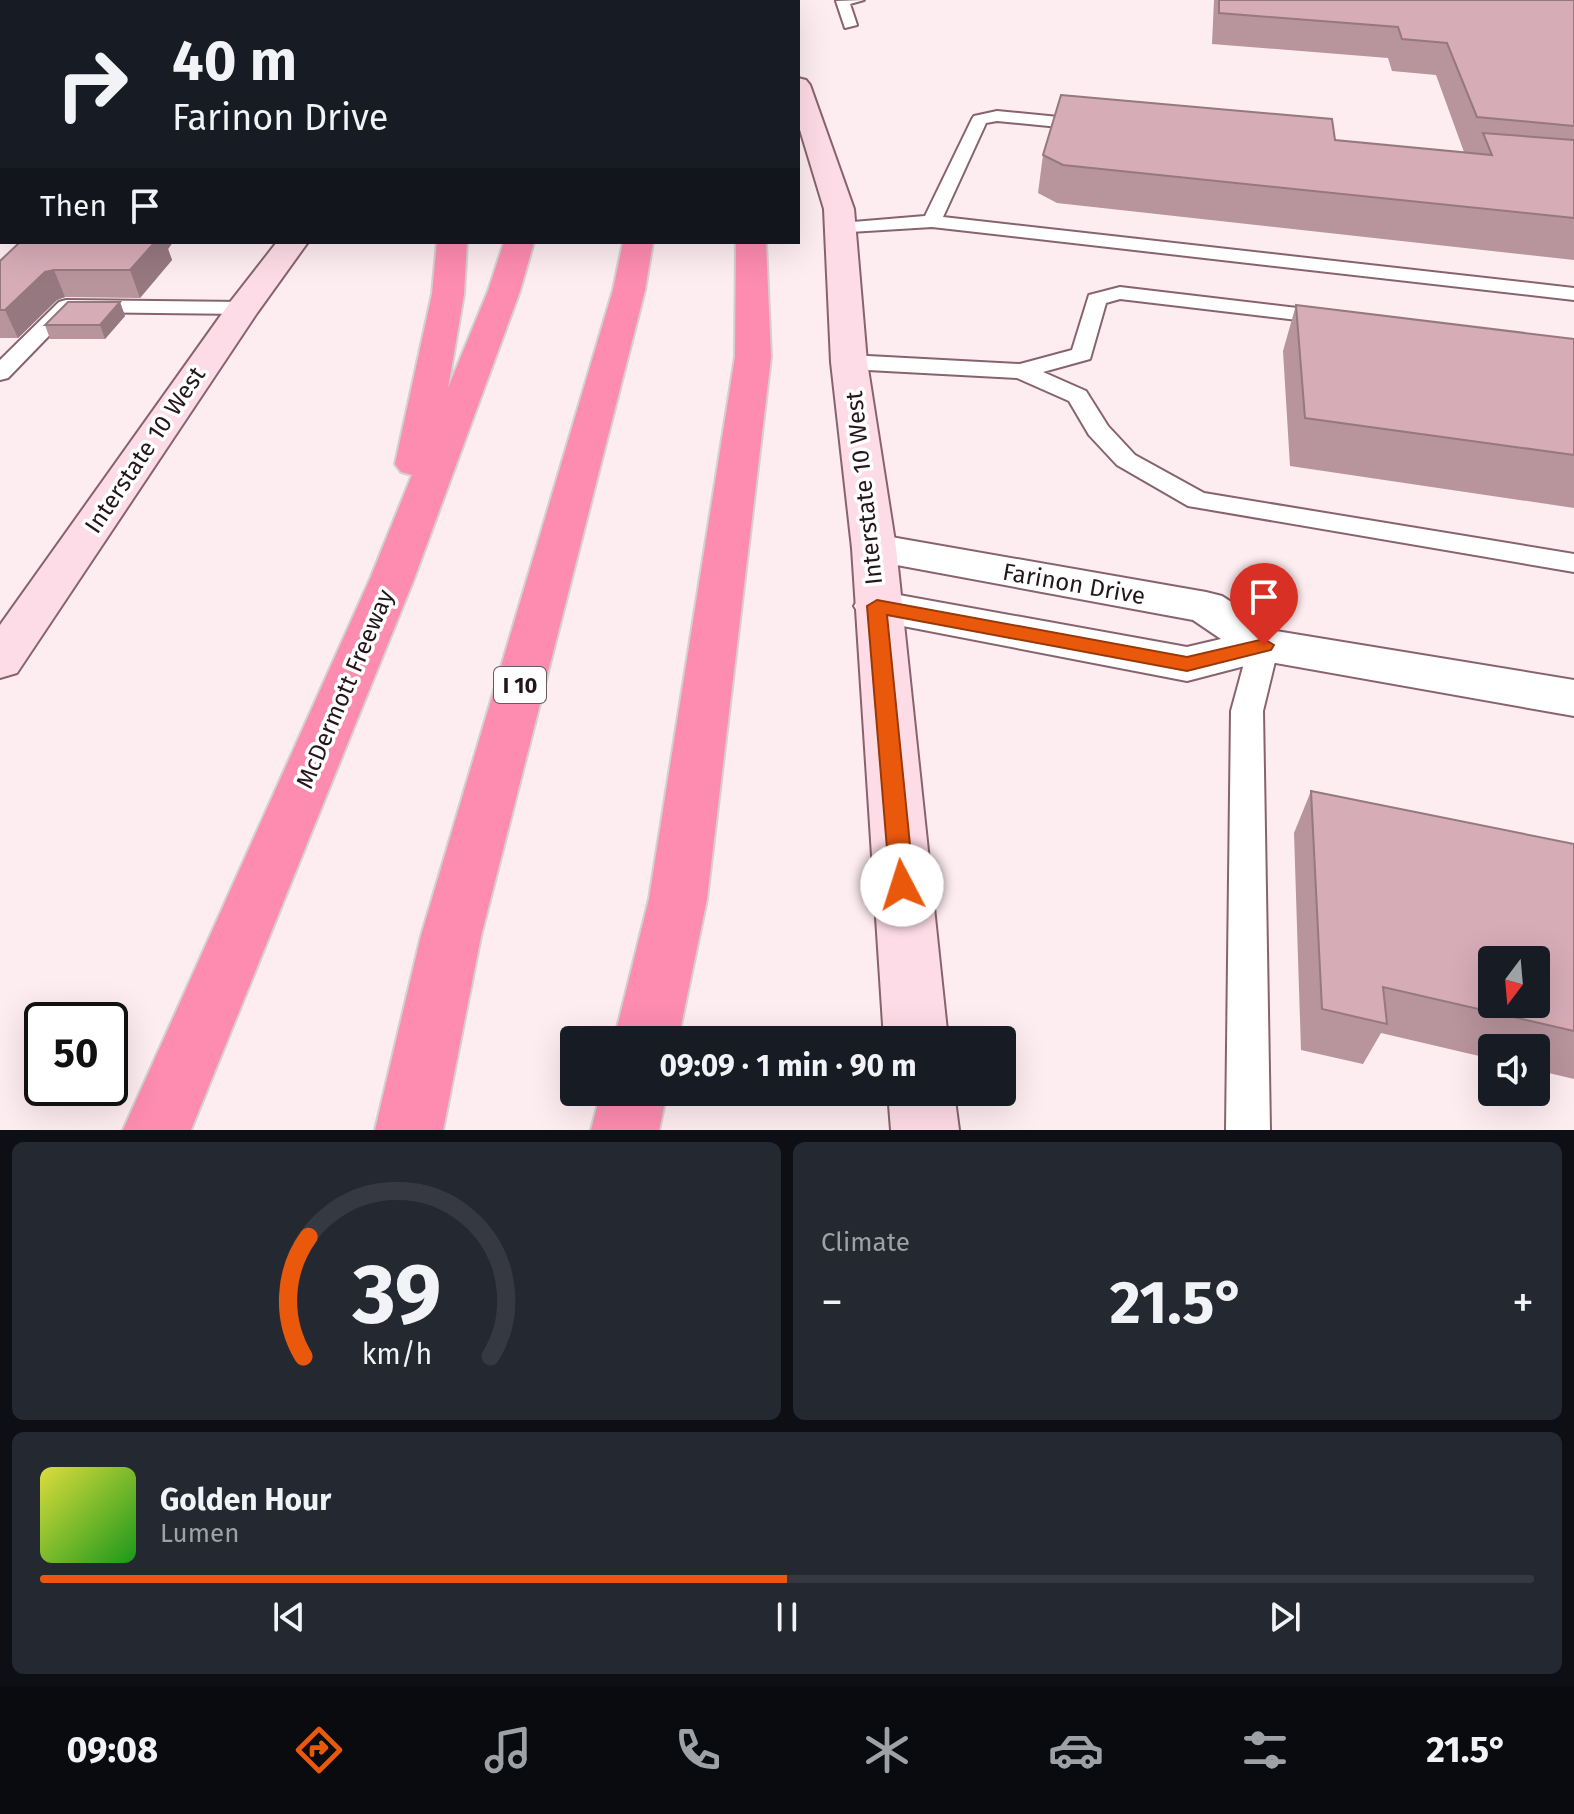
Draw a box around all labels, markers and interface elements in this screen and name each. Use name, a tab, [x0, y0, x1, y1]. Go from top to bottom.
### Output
text: 40 m	[172, 28, 297, 95]
icon: right	[40, 32, 144, 136]
text: Farinon Drive	[172, 96, 388, 140]
icon: arrive	[123, 184, 167, 228]
text: Then	[40, 188, 107, 224]
street label: Interstate 10 West	[79, 361, 211, 539]
street label: Interstate 10 West	[840, 389, 888, 586]
street label: Farinon Drive	[1001, 558, 1147, 610]
pin	[1230, 563, 1298, 645]
icon: arrive	[1242, 575, 1286, 619]
street label: McDermott Freeway	[290, 585, 400, 793]
road number: I 10	[494, 667, 546, 703]
position arrow	[860, 843, 944, 927]
north arrow	[1478, 946, 1550, 1018]
map controls	[1478, 946, 1550, 1106]
speed limit sign: 50	[24, 1002, 128, 1106]
button: sound	[1478, 1034, 1550, 1106]
text: 09:09 · 1 min · 90 m	[659, 1048, 917, 1084]
text: Climate	[821, 1227, 910, 1258]
text: 39	[351, 1245, 441, 1345]
text: 21.5°	[1110, 1267, 1245, 1339]
text: −	[821, 1276, 843, 1329]
text: +	[1512, 1276, 1534, 1329]
text: km/h	[361, 1337, 432, 1372]
text: Golden Hour	[160, 1482, 331, 1518]
text: Lumen	[160, 1518, 239, 1549]
icon: previous	[267, 1595, 311, 1639]
icon: pause	[765, 1595, 809, 1639]
icon: next	[1263, 1595, 1307, 1639]
icon: directions	[291, 1722, 347, 1778]
icon: music	[480, 1722, 536, 1778]
icon: phone	[670, 1722, 726, 1778]
icon: climate	[859, 1722, 915, 1778]
icon: car	[1048, 1722, 1104, 1778]
icon: filters	[1237, 1722, 1293, 1778]
text: 09:08	[67, 1728, 158, 1772]
text: 21.5°	[1426, 1728, 1507, 1772]

